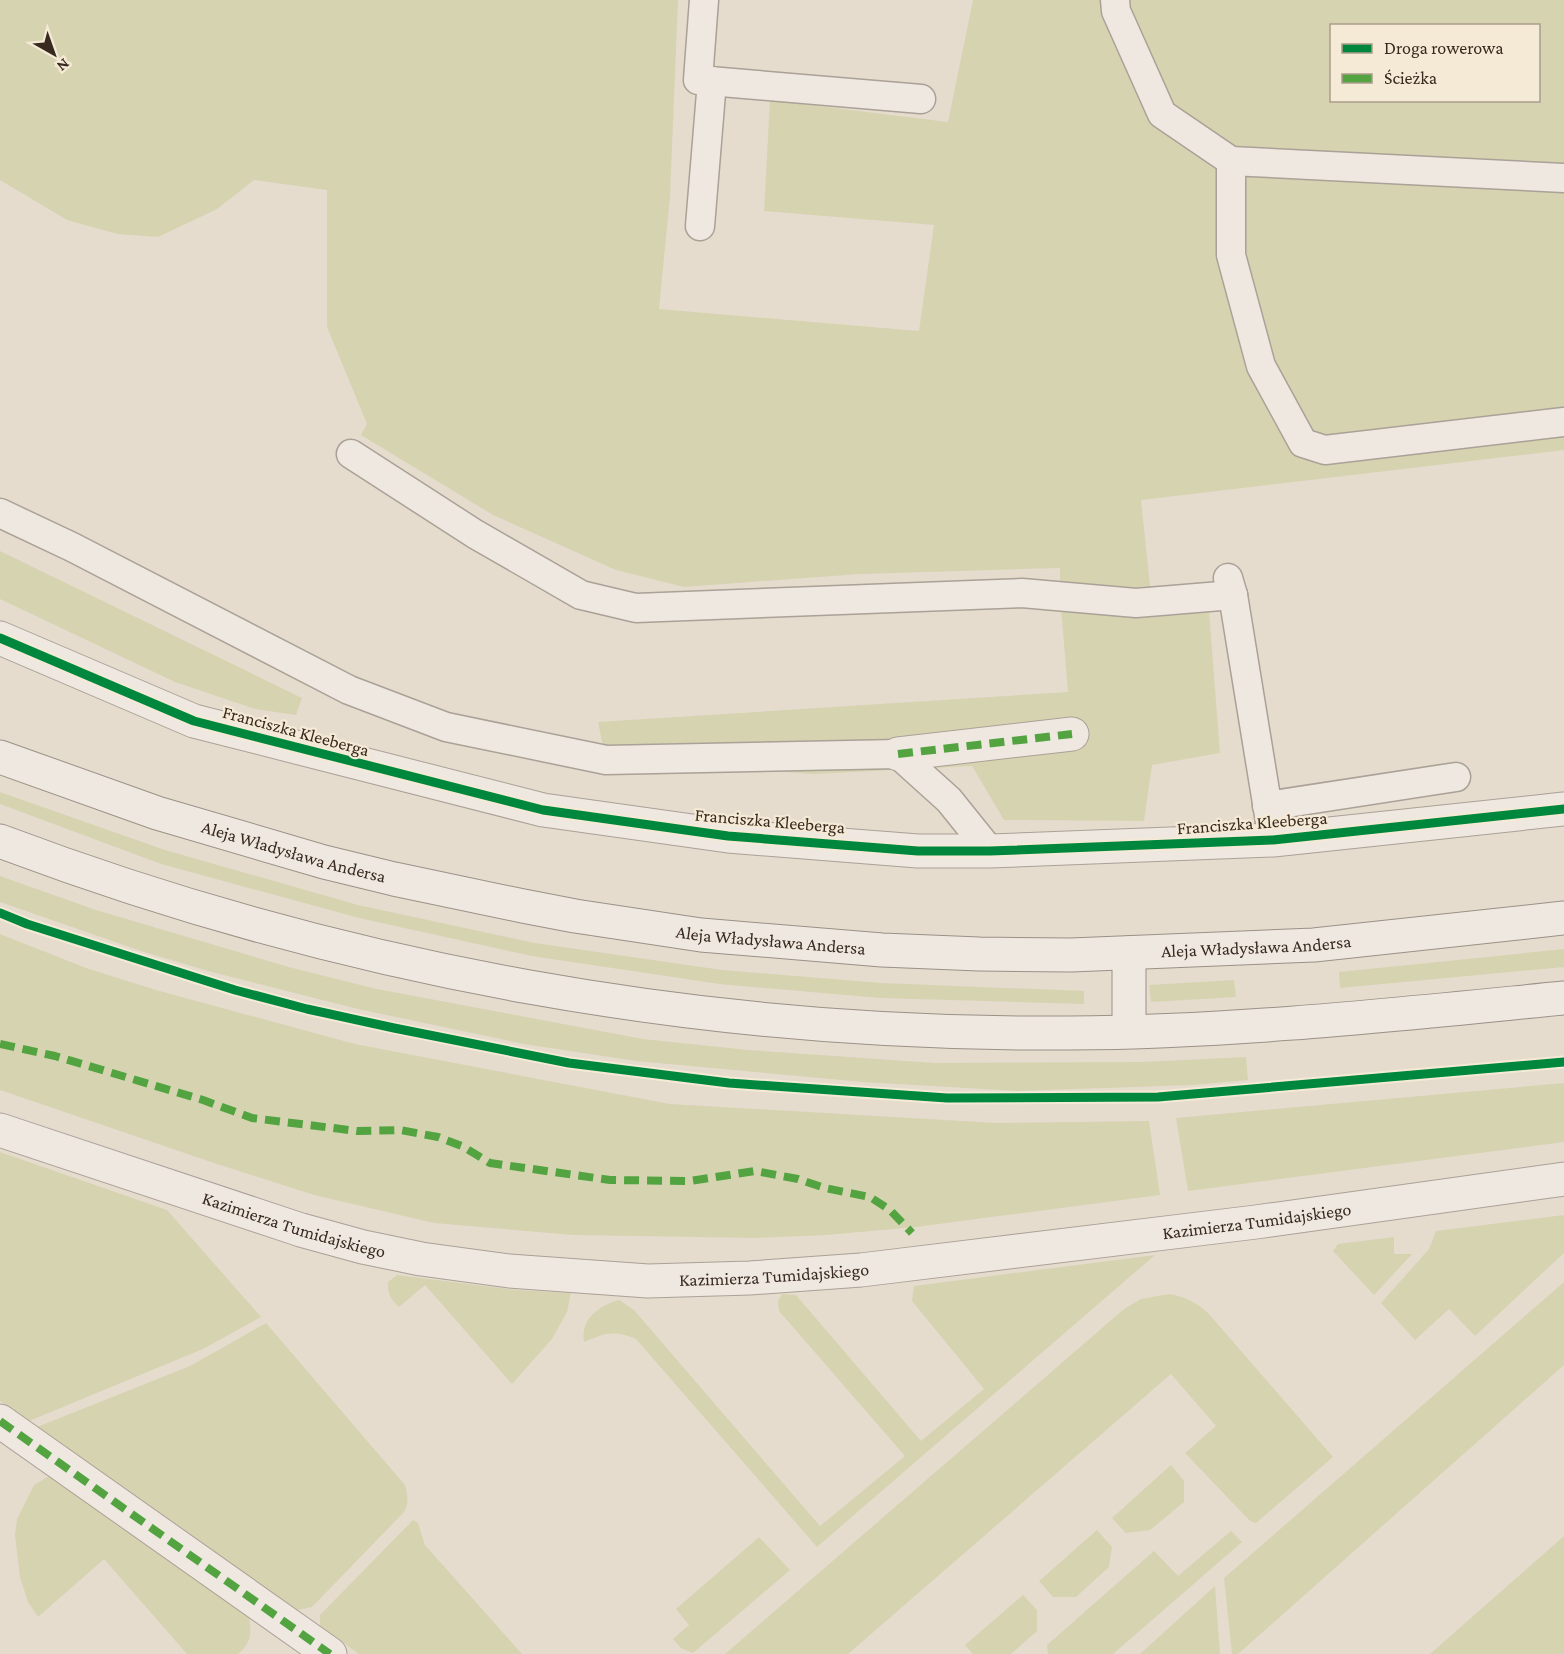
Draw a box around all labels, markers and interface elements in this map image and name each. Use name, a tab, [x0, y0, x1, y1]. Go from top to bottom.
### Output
north arrow	[24, 24, 84, 84]
legend	[1330, 24, 1540, 102]
text: Droga rowerowa	[1384, 38, 1504, 58]
text: N	[54, 55, 73, 75]
text: Ścieżka	[1384, 68, 1437, 88]
street label: Franciszka Kleeberga	[221, 702, 371, 760]
street label: Franciszka Kleeberga	[694, 804, 846, 838]
street label: Franciszka Kleeberga	[1176, 808, 1328, 838]
street label: Aleja Władysława Andersa	[199, 817, 388, 887]
street label: Aleja Władysława Andersa	[675, 921, 866, 959]
street label: Aleja Władysława Andersa	[1161, 931, 1352, 961]
street label: Kazimierza Tumidajskiego	[200, 1188, 387, 1261]
street label: Kazimierza Tumidajskiego	[1161, 1199, 1353, 1243]
street label: Kazimierza Tumidajskiego	[679, 1259, 870, 1290]

